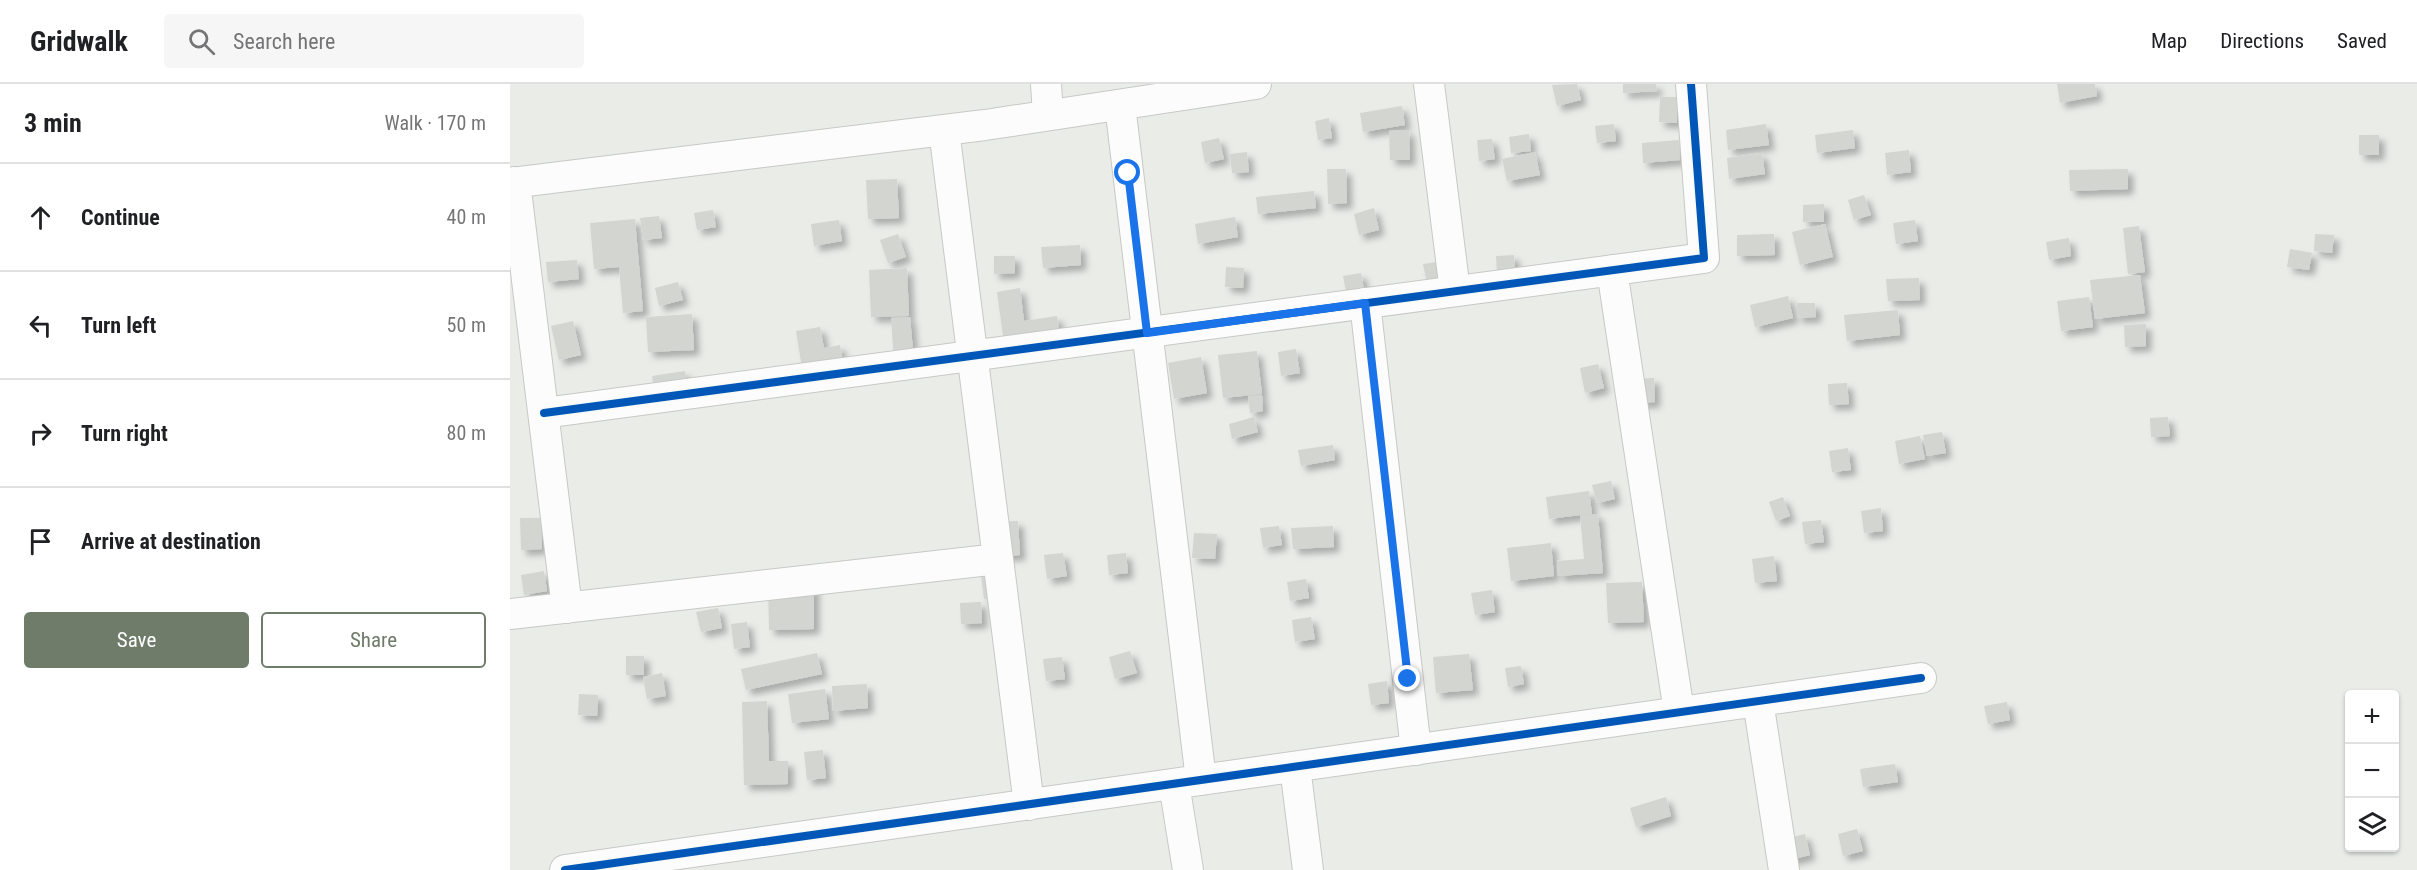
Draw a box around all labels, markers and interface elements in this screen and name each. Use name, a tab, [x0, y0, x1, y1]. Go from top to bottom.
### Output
search box	[164, 14, 584, 68]
text: Gridwalk	[30, 25, 128, 58]
icon: search	[185, 25, 218, 58]
text: Search here	[233, 29, 335, 54]
text: Map	[2151, 29, 2187, 53]
text: Directions	[2220, 29, 2304, 53]
text: Saved	[2337, 29, 2387, 53]
text: 3 min	[24, 108, 82, 138]
text: Walk · 170 m	[385, 111, 486, 135]
route start	[1114, 159, 1140, 185]
icon: ahead	[24, 201, 57, 234]
text: Continue	[81, 205, 160, 230]
text: 40 m	[447, 205, 486, 229]
icon: left	[24, 309, 57, 342]
text: Turn left	[81, 313, 156, 338]
text: 50 m	[447, 313, 486, 337]
icon: right	[24, 417, 57, 450]
text: Turn right	[81, 421, 168, 446]
text: 80 m	[447, 421, 486, 445]
icon: arrive	[24, 525, 57, 558]
text: Arrive at destination	[81, 529, 261, 554]
button: Save	[24, 612, 249, 668]
button: Share	[261, 612, 486, 668]
route end	[1394, 665, 1420, 691]
map controls	[2345, 690, 2399, 852]
button: +	[2345, 690, 2399, 744]
button: −	[2345, 744, 2399, 798]
button: layers	[2345, 798, 2399, 852]

